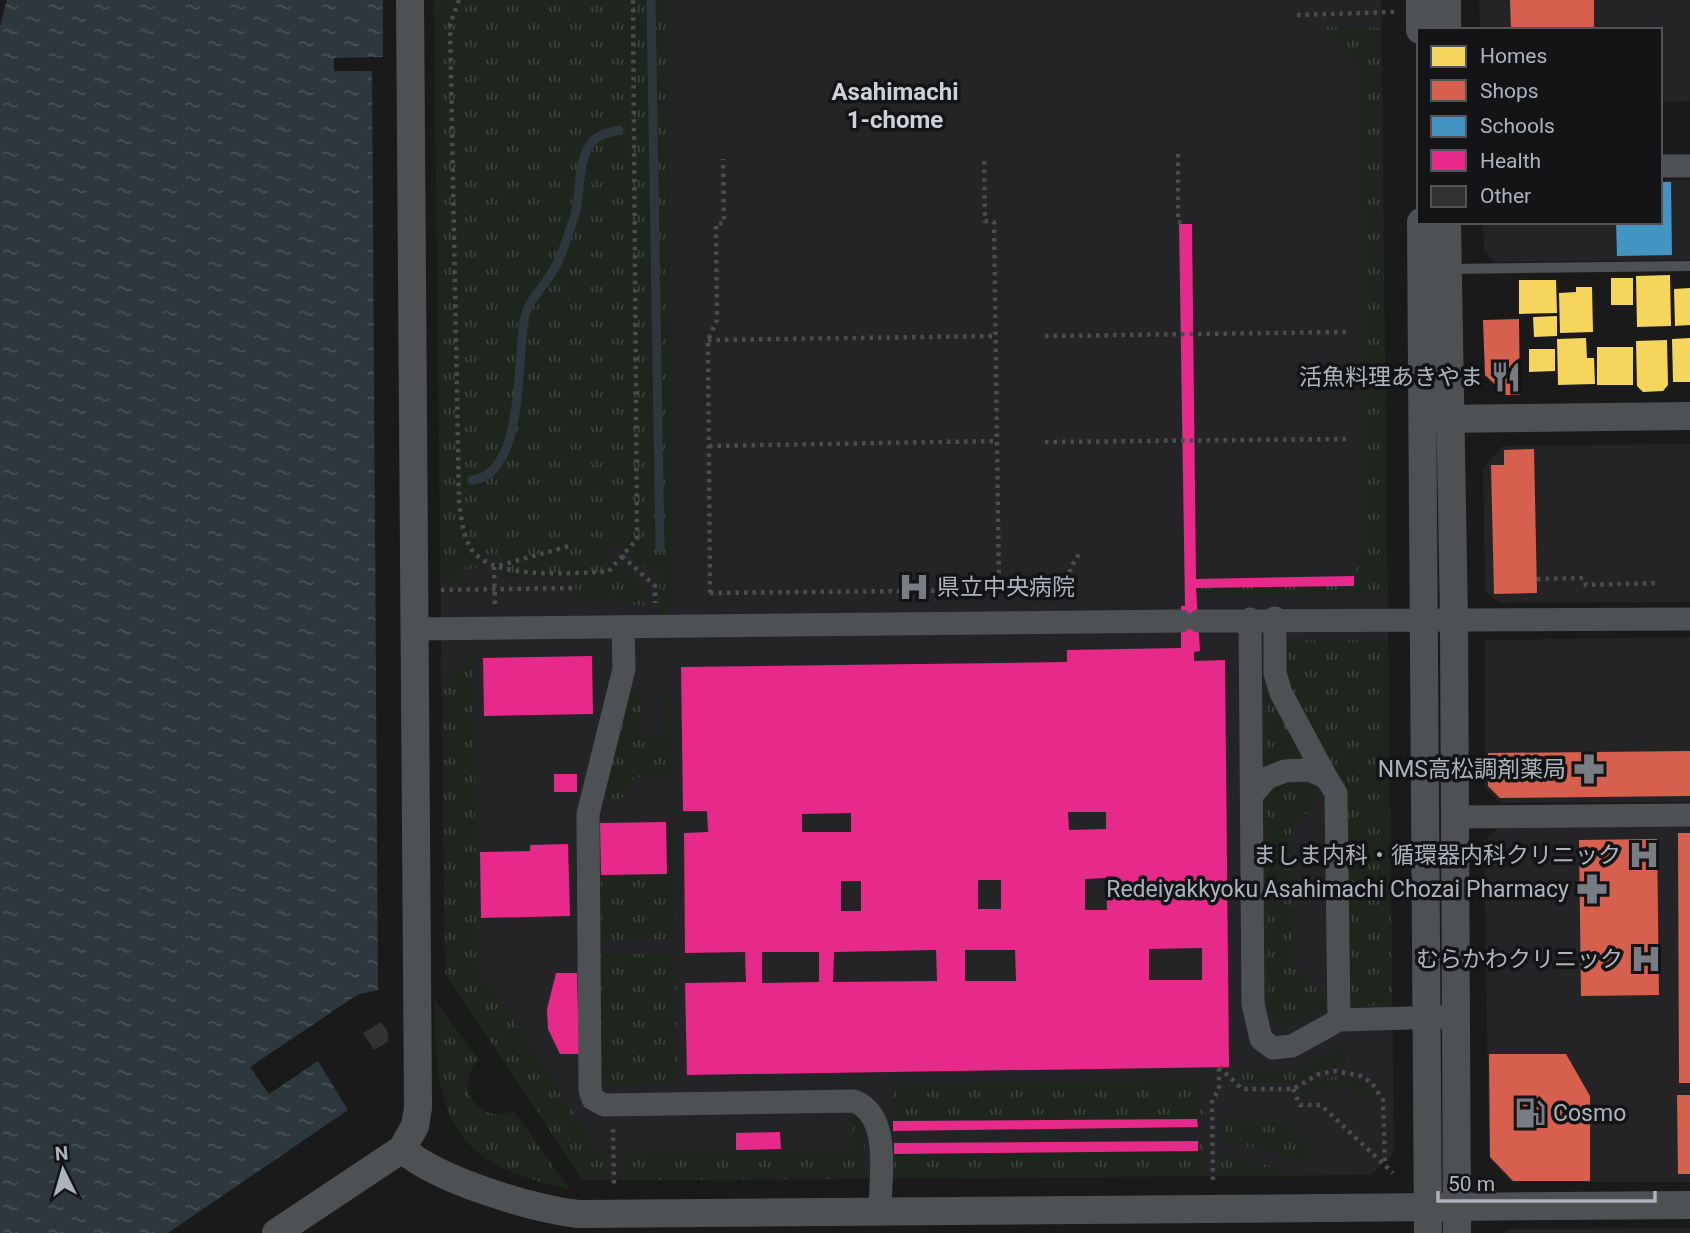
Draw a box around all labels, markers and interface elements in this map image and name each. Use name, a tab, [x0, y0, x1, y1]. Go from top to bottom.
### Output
legend	[1417, 28, 1662, 224]
text: Homes	[1480, 44, 1547, 68]
district label: Asahimachi 1-chome	[831, 78, 959, 134]
text: Shops	[1480, 79, 1539, 103]
text: Schools	[1480, 114, 1555, 138]
text: Health	[1480, 149, 1541, 173]
text: Other	[1480, 184, 1531, 208]
restaurant icon: 活魚料理あきやま	[1489, 360, 1523, 394]
place label: 活魚料理あきやま	[1299, 364, 1483, 391]
hospital icon: 県立中央病院	[897, 570, 931, 604]
place label: 県立中央病院	[937, 574, 1075, 601]
pharmacy icon: NMS高松調剤薬局	[1572, 752, 1606, 786]
place label: NMS高松調剤薬局	[1378, 756, 1566, 783]
hospital icon: ましま内科・循環器内科クリニック	[1627, 838, 1661, 872]
place label: ましま内科・循環器内科クリニック	[1253, 842, 1621, 869]
pharmacy icon: Redeiyakkyoku Asahimachi Chozai Pharmacy	[1575, 872, 1609, 906]
place label: Redeiyakkyoku Asahimachi Chozai Pharmacy	[1106, 876, 1569, 903]
hospital icon: むらかわクリニック	[1629, 942, 1663, 976]
place label: むらかわクリニック	[1416, 946, 1623, 973]
fuel station icon: Cosmo	[1513, 1096, 1547, 1130]
place label: Cosmo	[1553, 1100, 1626, 1127]
north arrow	[28, 1135, 98, 1205]
text: N	[54, 1142, 69, 1166]
scale bar	[1438, 1160, 1655, 1204]
text: 50 m	[1448, 1172, 1495, 1196]

